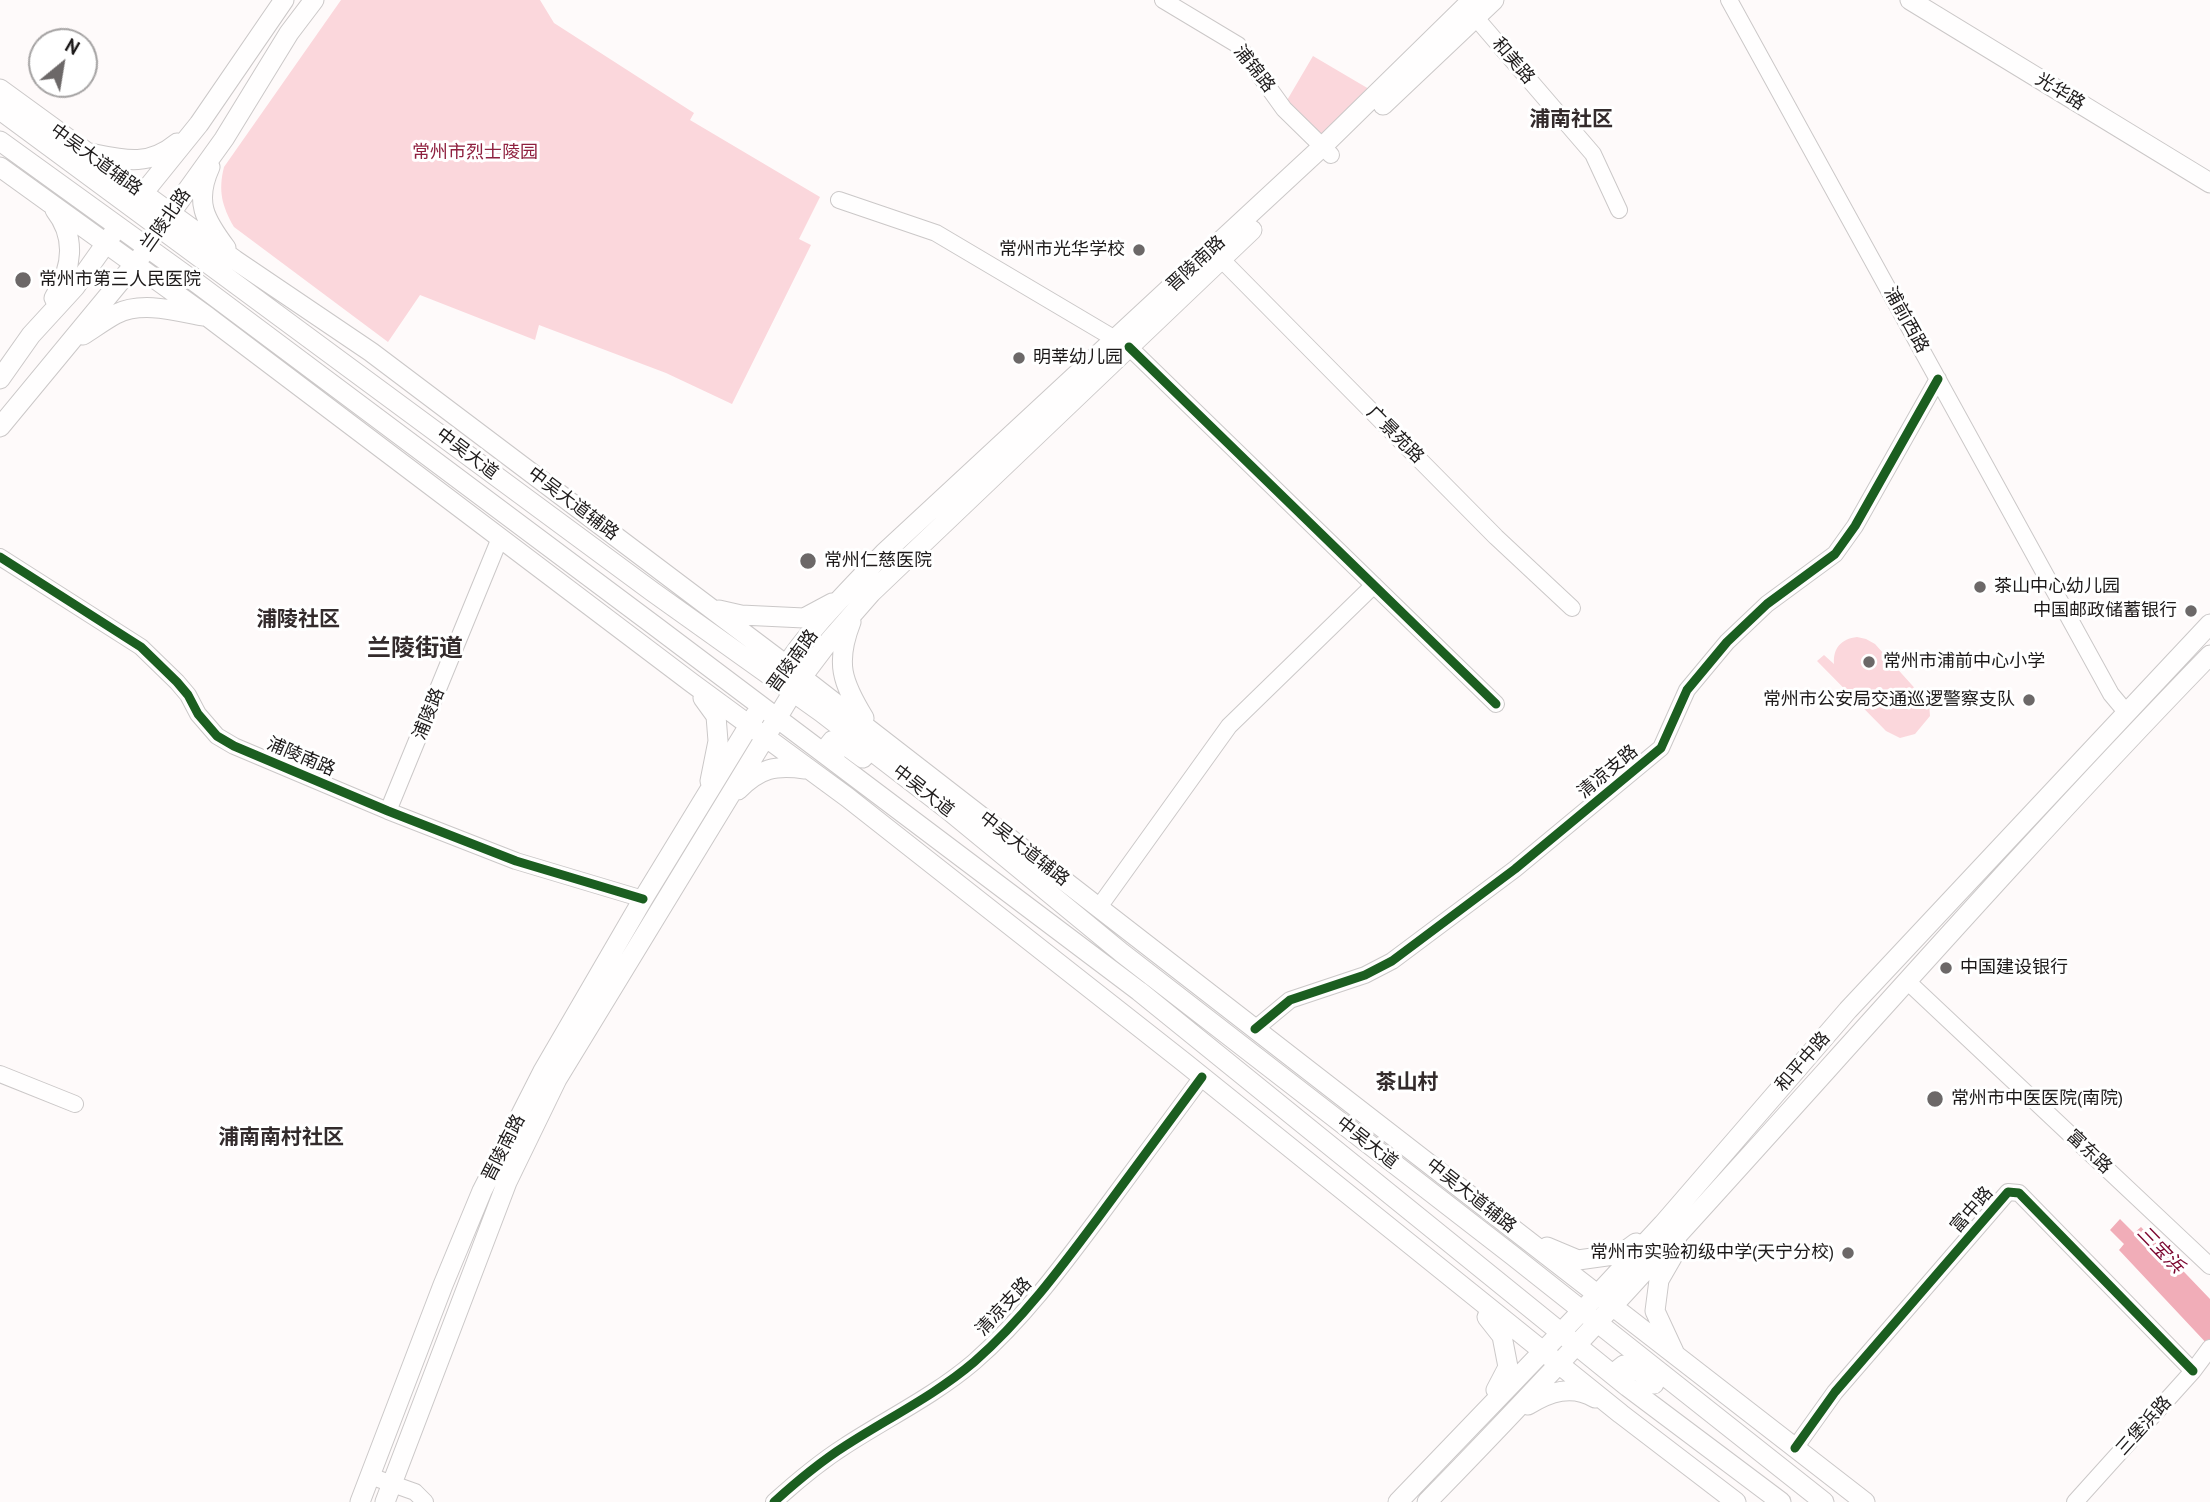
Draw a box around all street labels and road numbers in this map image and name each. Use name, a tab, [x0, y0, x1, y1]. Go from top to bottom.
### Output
street label: 和美路	[1487, 34, 1539, 88]
street label: 浦锦路	[1229, 41, 1279, 97]
street label: 光华路	[2031, 69, 2089, 115]
street label: 中吴大道辅路	[46, 120, 146, 200]
street label: 兰陵北路	[137, 184, 195, 256]
street label: 晋陵南路	[1162, 232, 1230, 296]
street label: 浦前西路	[1879, 283, 1933, 357]
street label: 广景苑路	[1362, 402, 1428, 468]
street label: 中吴大道	[432, 424, 502, 484]
street label: 中吴大道辅路	[523, 463, 623, 545]
street label: 晋陵南路	[763, 626, 823, 696]
street label: 浦陵路	[409, 685, 449, 743]
street label: 浦陵南路	[264, 733, 338, 781]
street label: 清凉支路	[1573, 741, 1643, 803]
street label: 中吴大道	[888, 760, 958, 822]
street label: 中吴大道辅路	[975, 807, 1073, 891]
street label: 和平中路	[1771, 1028, 1835, 1096]
street label: 晋陵南路	[478, 1111, 530, 1185]
street label: 中吴大道	[1332, 1112, 1402, 1174]
street label: 富东路	[2062, 1126, 2116, 1178]
street label: 中吴大道辅路	[1422, 1154, 1520, 1238]
street label: 富中路	[1946, 1183, 1998, 1237]
street label: 清凉支路	[972, 1273, 1036, 1341]
street label: 三堡浜路	[2112, 1392, 2176, 1460]

